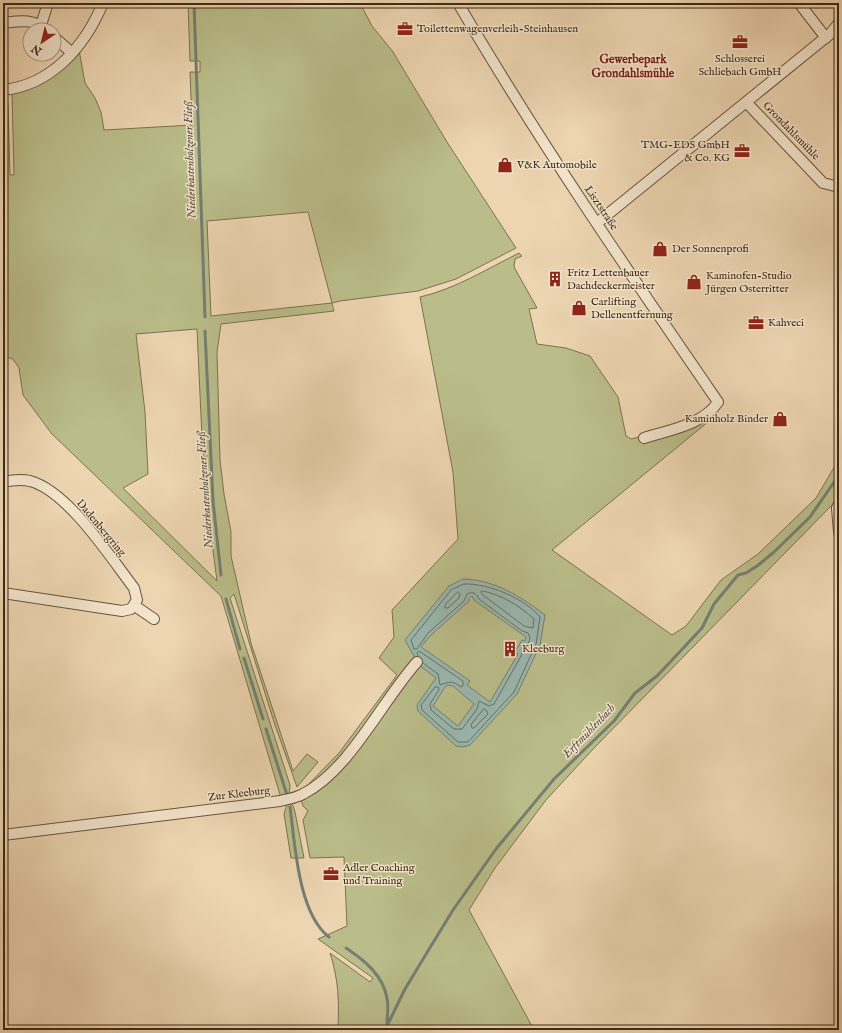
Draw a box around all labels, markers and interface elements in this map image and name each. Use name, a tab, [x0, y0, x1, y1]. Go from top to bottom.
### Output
office icon: Toilettenwagenverleih-Steinhausen	[396, 20, 414, 38]
north arrow	[22, 22, 62, 62]
place label: Toilettenwagenverleih-Steinhausen	[417, 22, 578, 36]
office icon: Schlosserei Schliebach GmbH	[731, 33, 749, 51]
text: N	[29, 41, 46, 58]
district label: Gewerbepark Grondahlsmühle	[592, 52, 675, 81]
place label: Schlosserei Schliebach GmbH	[698, 52, 782, 79]
water label: Niederkastenholzener Fließ	[180, 99, 200, 219]
street label: Grondahlsmühle	[760, 99, 822, 163]
place label: TMG-EDS GmbH & Co. KG	[641, 138, 731, 165]
office icon: TMG-EDS GmbH & Co. KG	[733, 142, 751, 160]
shop icon: V&K Automobile	[496, 156, 514, 174]
place label: V&K Automobile	[516, 158, 597, 172]
street label: Lisztstraße	[581, 183, 621, 233]
shop icon: Der Sonnenprofi	[651, 240, 669, 258]
place label: Der Sonnenprofi	[672, 242, 749, 256]
place label: Fritz Lettenbauer Dachdeckermeister	[567, 266, 655, 293]
place label: Kaminofen-Studio Jürgen Osterritter	[704, 269, 792, 296]
building icon: Fritz Lettenbauer Dachdeckermeister	[546, 270, 564, 288]
shop icon: Kaminofen-Studio Jürgen Osterritter	[685, 273, 703, 291]
place label: Carlifting Dellenentfernung	[591, 295, 674, 322]
shop icon: Carlifting Dellenentfernung	[570, 299, 588, 317]
office icon: Kahveci	[747, 314, 765, 332]
place label: Kahveci	[768, 316, 804, 330]
shop icon: Kaminholz Binder	[771, 410, 789, 428]
place label: Kaminholz Binder	[685, 412, 768, 426]
water label: Niederkastenholzener Fließ	[193, 429, 217, 549]
street label: Dadenbergring	[73, 497, 130, 560]
building icon: Kleeburg	[501, 640, 519, 658]
place label: Kleeburg	[522, 642, 566, 656]
water label: Erftmühlenbach	[559, 701, 619, 762]
street label: Zur Kleeburg	[207, 783, 272, 805]
place label: Adler Coaching und Training	[342, 861, 416, 888]
office icon: Adler Coaching und Training	[322, 865, 340, 883]

